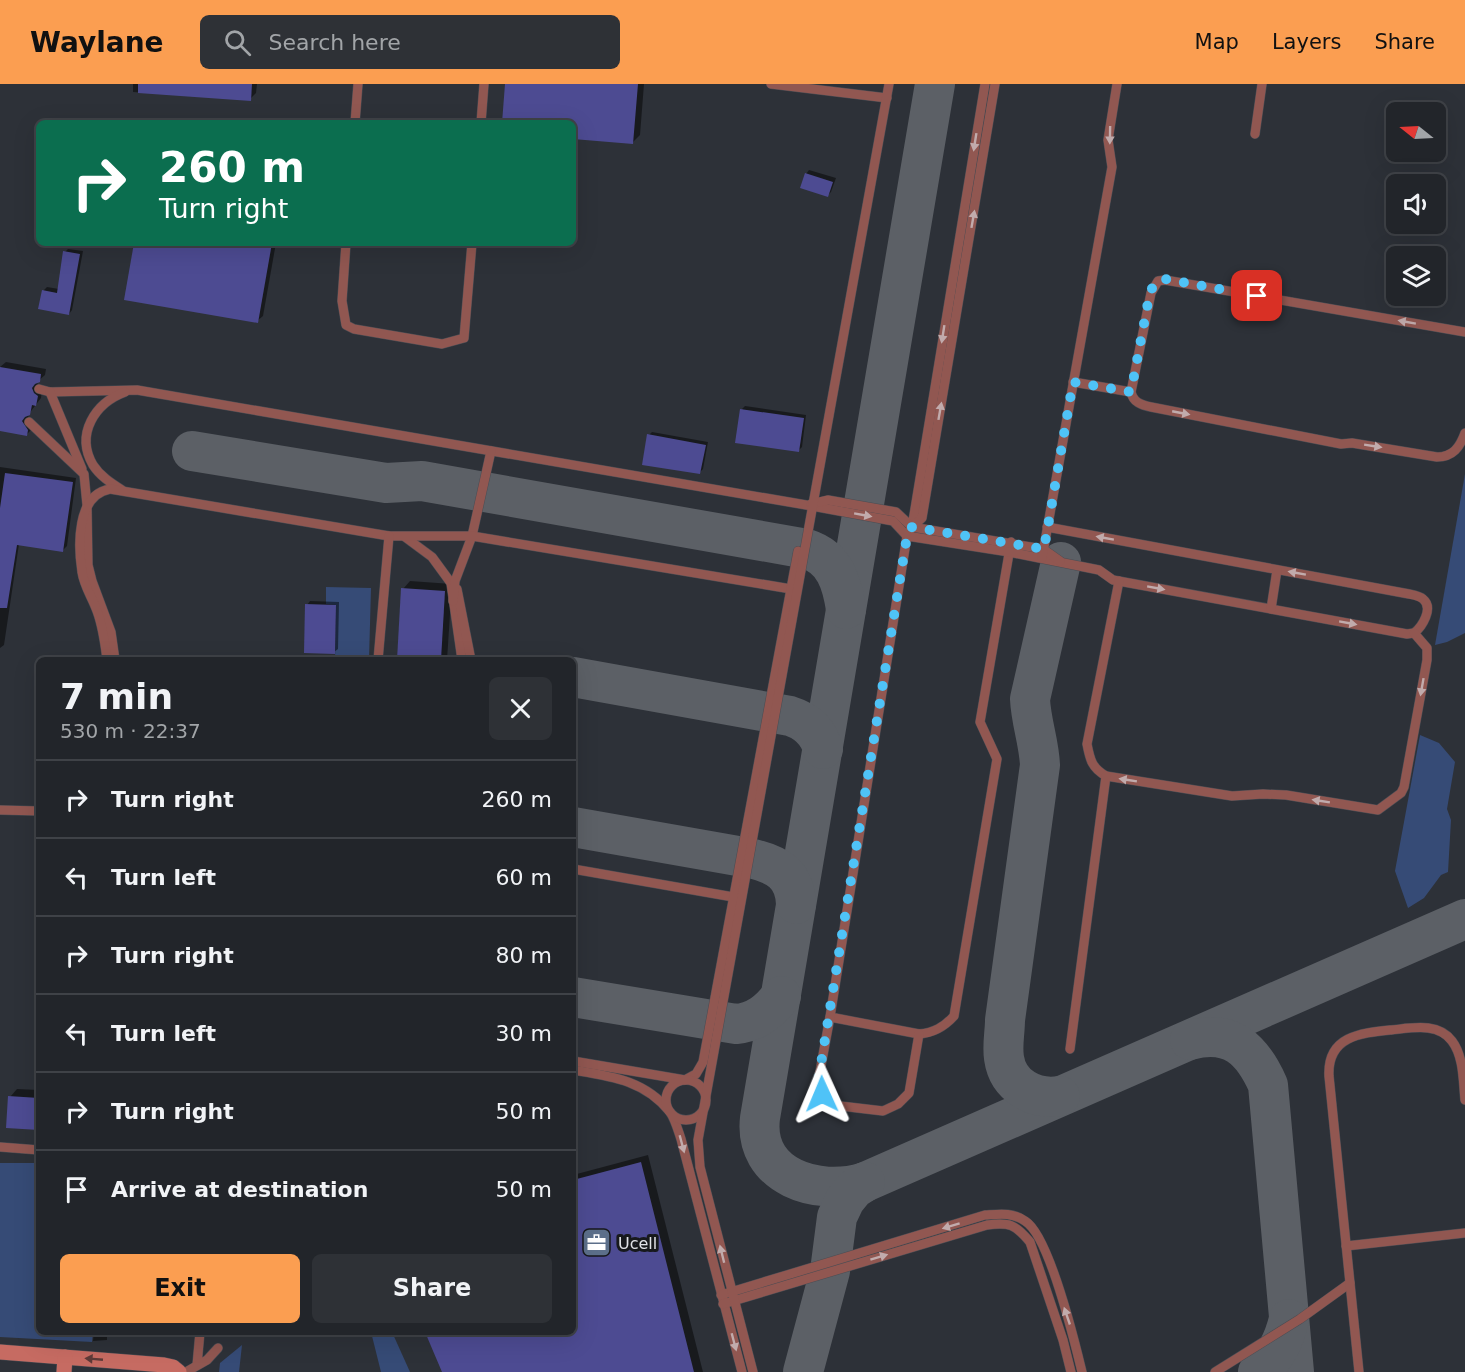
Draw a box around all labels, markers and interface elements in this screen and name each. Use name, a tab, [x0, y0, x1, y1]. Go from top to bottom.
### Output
search box	[200, 15, 620, 69]
text: Waylane	[30, 26, 164, 59]
icon: search	[221, 26, 254, 59]
text: Search here	[269, 30, 401, 55]
text: Map	[1195, 30, 1239, 54]
text: Layers	[1272, 30, 1341, 54]
text: Share	[1374, 30, 1435, 54]
north arrow	[1386, 102, 1446, 162]
map controls	[1386, 102, 1446, 306]
one-way arrow	[1105, 125, 1114, 144]
one-way arrow	[971, 132, 980, 151]
text: 260 m	[159, 143, 305, 192]
icon: right	[60, 144, 138, 222]
button: sound	[1386, 174, 1446, 234]
text: Turn right	[159, 193, 288, 224]
one-way arrow	[968, 209, 977, 228]
button: layers	[1386, 246, 1446, 306]
pin	[1231, 270, 1282, 321]
icon: arrive	[1240, 279, 1273, 312]
one-way arrow	[1398, 317, 1417, 326]
one-way arrow	[938, 325, 947, 344]
one-way arrow	[936, 402, 945, 421]
one-way arrow	[1172, 409, 1191, 418]
one-way arrow	[1364, 442, 1383, 451]
one-way arrow	[853, 511, 872, 520]
one-way arrow	[1095, 533, 1114, 542]
one-way arrow	[1287, 568, 1306, 577]
one-way arrow	[1147, 584, 1166, 593]
one-way arrow	[1339, 619, 1358, 628]
text: 7 min	[60, 676, 173, 717]
button: close	[489, 677, 552, 740]
one-way arrow	[1417, 678, 1426, 697]
text: 530 m · 22:37	[60, 719, 201, 743]
one-way arrow	[1118, 775, 1137, 784]
icon: right	[60, 783, 93, 816]
text: Turn right	[111, 787, 234, 812]
text: 260 m	[482, 787, 552, 812]
one-way arrow	[1311, 796, 1330, 805]
icon: left	[60, 861, 93, 894]
text: Turn left	[111, 865, 216, 890]
text: 60 m	[496, 865, 552, 890]
icon: right	[60, 939, 93, 972]
text: Turn right	[111, 943, 234, 968]
text: 80 m	[496, 943, 552, 968]
icon: left	[60, 1017, 93, 1050]
text: Turn left	[111, 1021, 216, 1046]
text: 30 m	[496, 1021, 552, 1046]
position arrow	[790, 1062, 854, 1126]
icon: right	[60, 1095, 93, 1128]
text: Turn right	[111, 1099, 234, 1124]
text: 50 m	[496, 1099, 552, 1124]
one-way arrow	[677, 1135, 687, 1153]
icon: arrive	[60, 1173, 93, 1206]
text: Arrive at destination	[111, 1177, 368, 1202]
text: 50 m	[496, 1177, 552, 1202]
one-way arrow	[942, 1222, 960, 1231]
office icon: Ucell	[581, 1227, 613, 1259]
place label: Ucell	[618, 1234, 657, 1253]
one-way arrow	[716, 1245, 726, 1264]
one-way arrow	[870, 1252, 888, 1261]
button: Exit	[60, 1254, 300, 1323]
button: Share	[312, 1254, 552, 1323]
one-way arrow	[1062, 1306, 1071, 1324]
one-way arrow	[730, 1333, 739, 1351]
one-way arrow	[84, 1354, 103, 1364]

